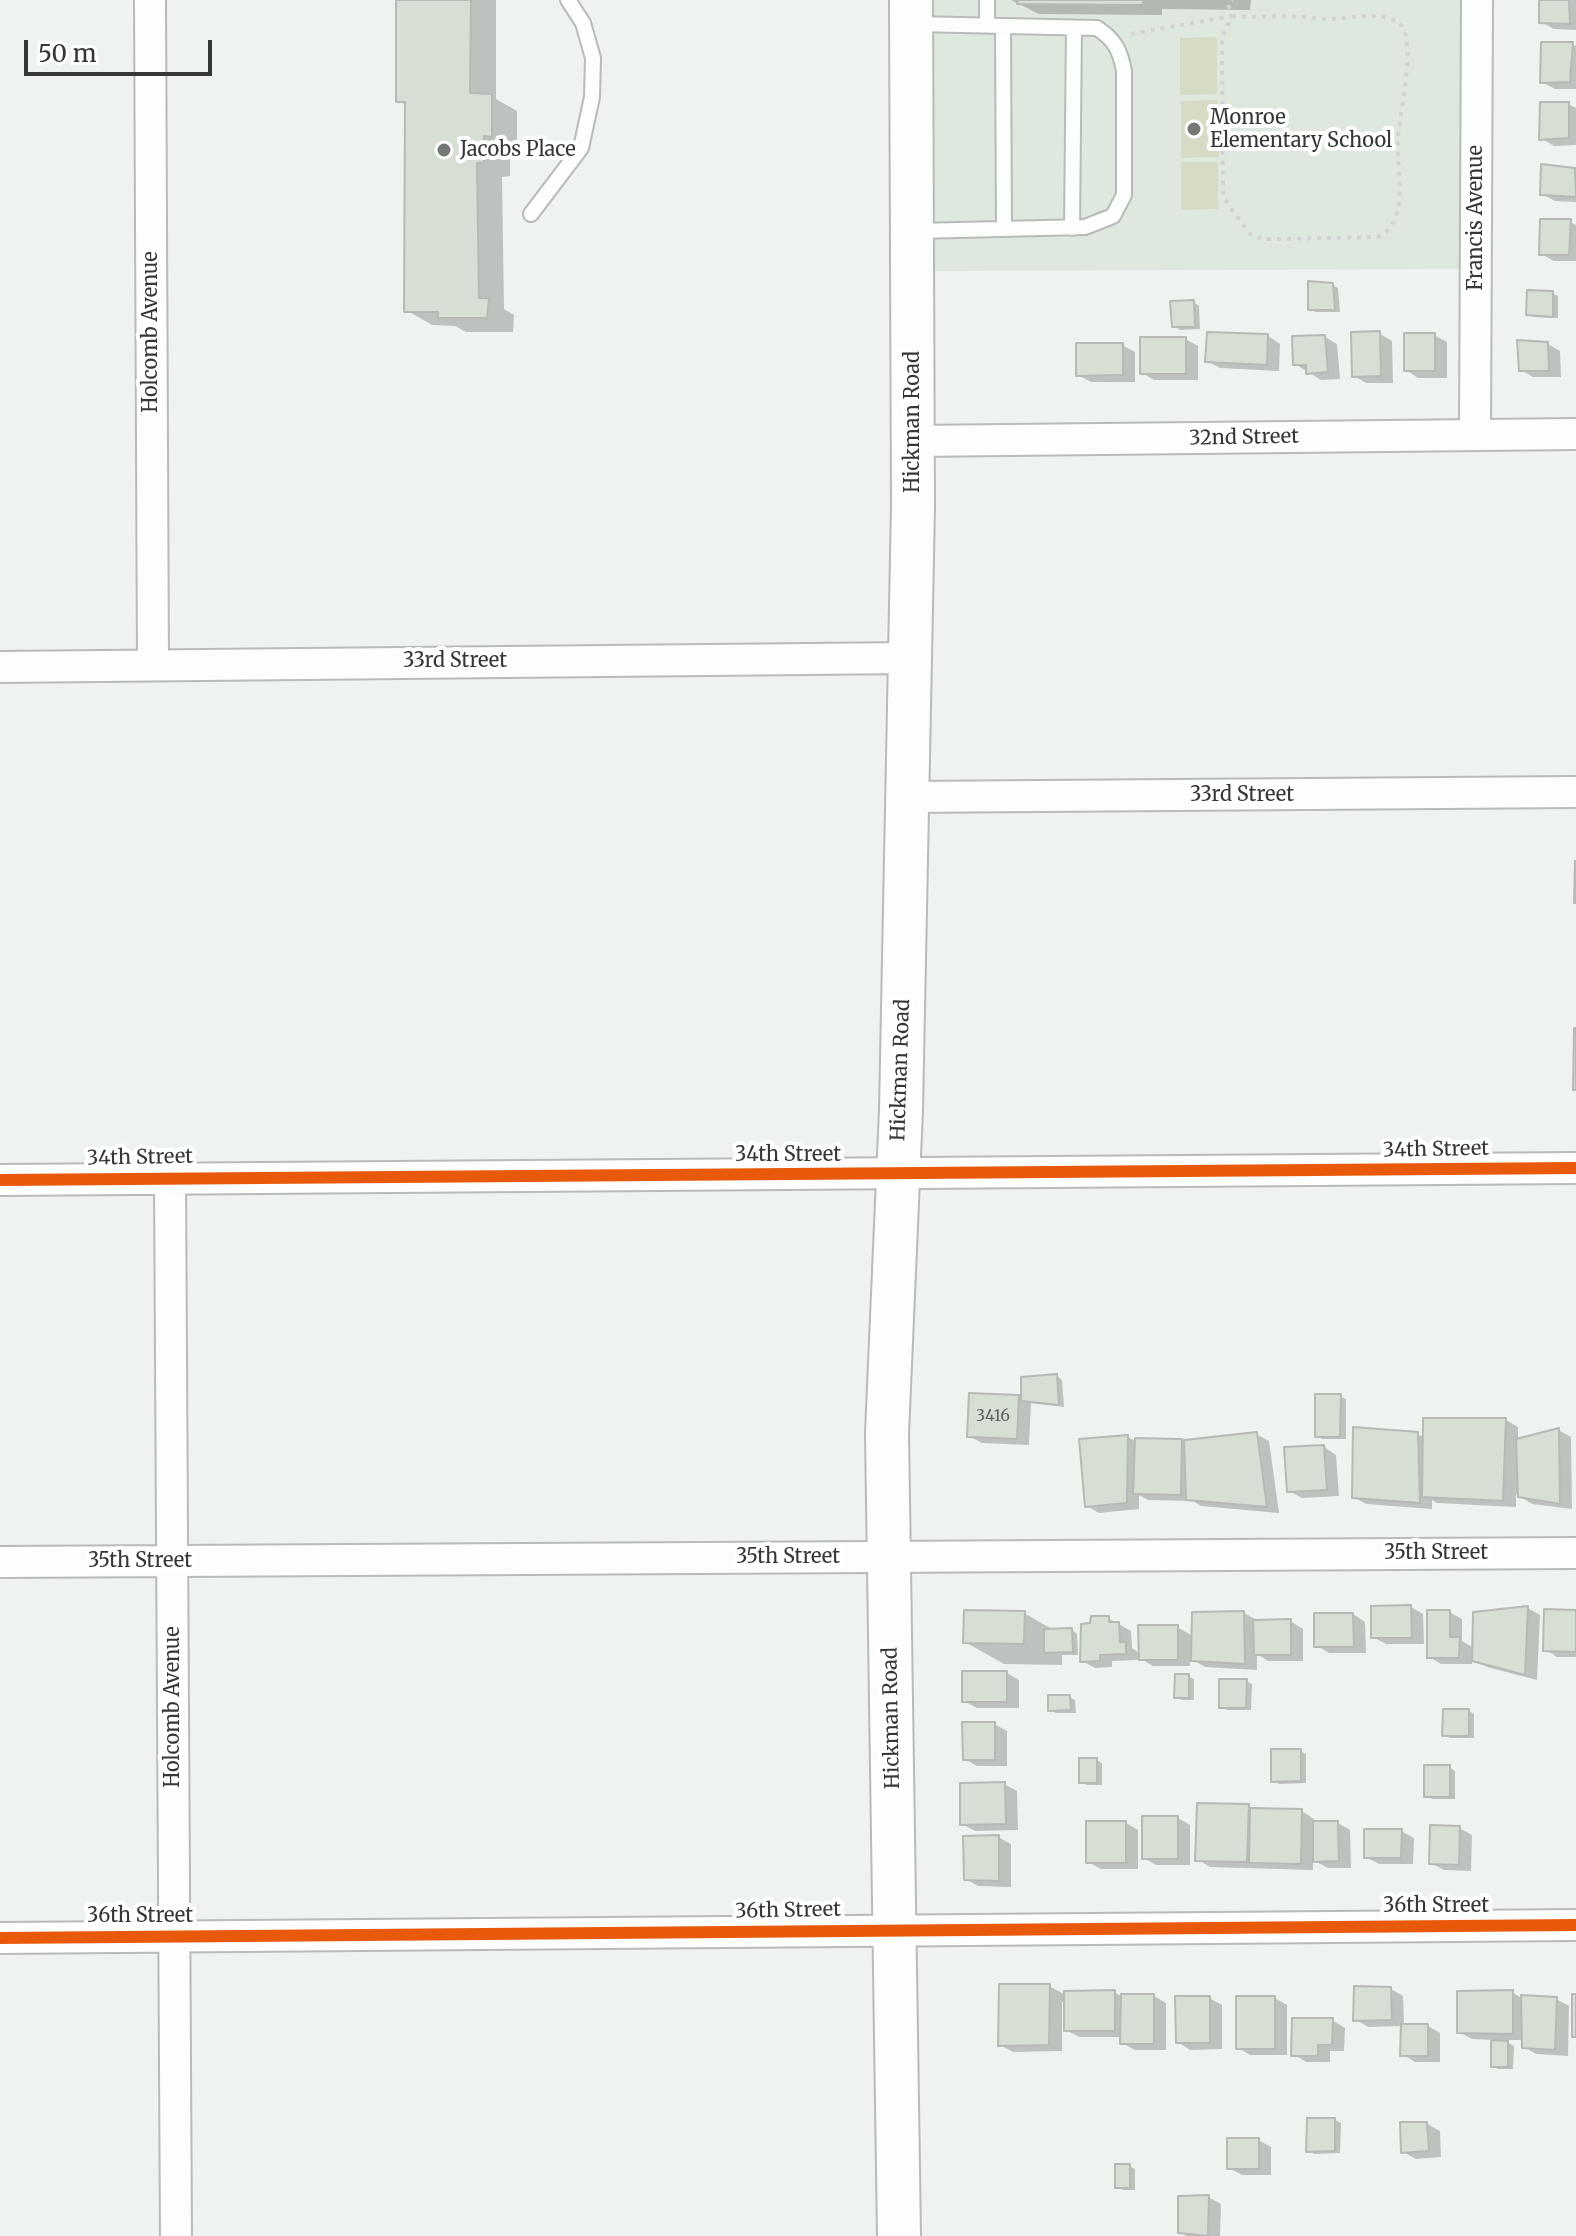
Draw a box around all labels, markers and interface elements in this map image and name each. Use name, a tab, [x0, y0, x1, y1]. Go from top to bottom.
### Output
scale bar	[28, 24, 216, 74]
text: 50 m	[38, 38, 97, 69]
place label: Monroe Elementary School	[1210, 106, 1392, 153]
marker: Monroe Elementary School	[1185, 120, 1203, 138]
place label: Jacobs Place	[460, 138, 576, 162]
marker: Jacobs Place	[435, 141, 453, 159]
street label: Francis Avenue	[1464, 145, 1488, 291]
street label: Holcomb Avenue	[139, 251, 163, 413]
street label: Hickman Road	[901, 351, 925, 493]
street label: 32nd Street	[1189, 425, 1299, 451]
street label: 33rd Street	[403, 649, 507, 673]
street label: 33rd Street	[1190, 783, 1294, 807]
street label: Hickman Road	[887, 999, 915, 1141]
street label: 34th Street	[1383, 1137, 1489, 1163]
street label: 34th Street	[735, 1143, 841, 1167]
street label: 34th Street	[87, 1145, 193, 1171]
house number: 3416	[976, 1406, 1010, 1426]
street label: 35th Street	[1384, 1541, 1488, 1565]
street label: 35th Street	[736, 1545, 840, 1569]
street label: 35th Street	[88, 1549, 192, 1573]
street label: Holcomb Avenue	[161, 1626, 185, 1788]
street label: Hickman Road	[879, 1647, 905, 1789]
street label: 36th Street	[1383, 1894, 1489, 1918]
street label: 36th Street	[735, 1898, 841, 1924]
street label: 36th Street	[87, 1904, 193, 1928]

